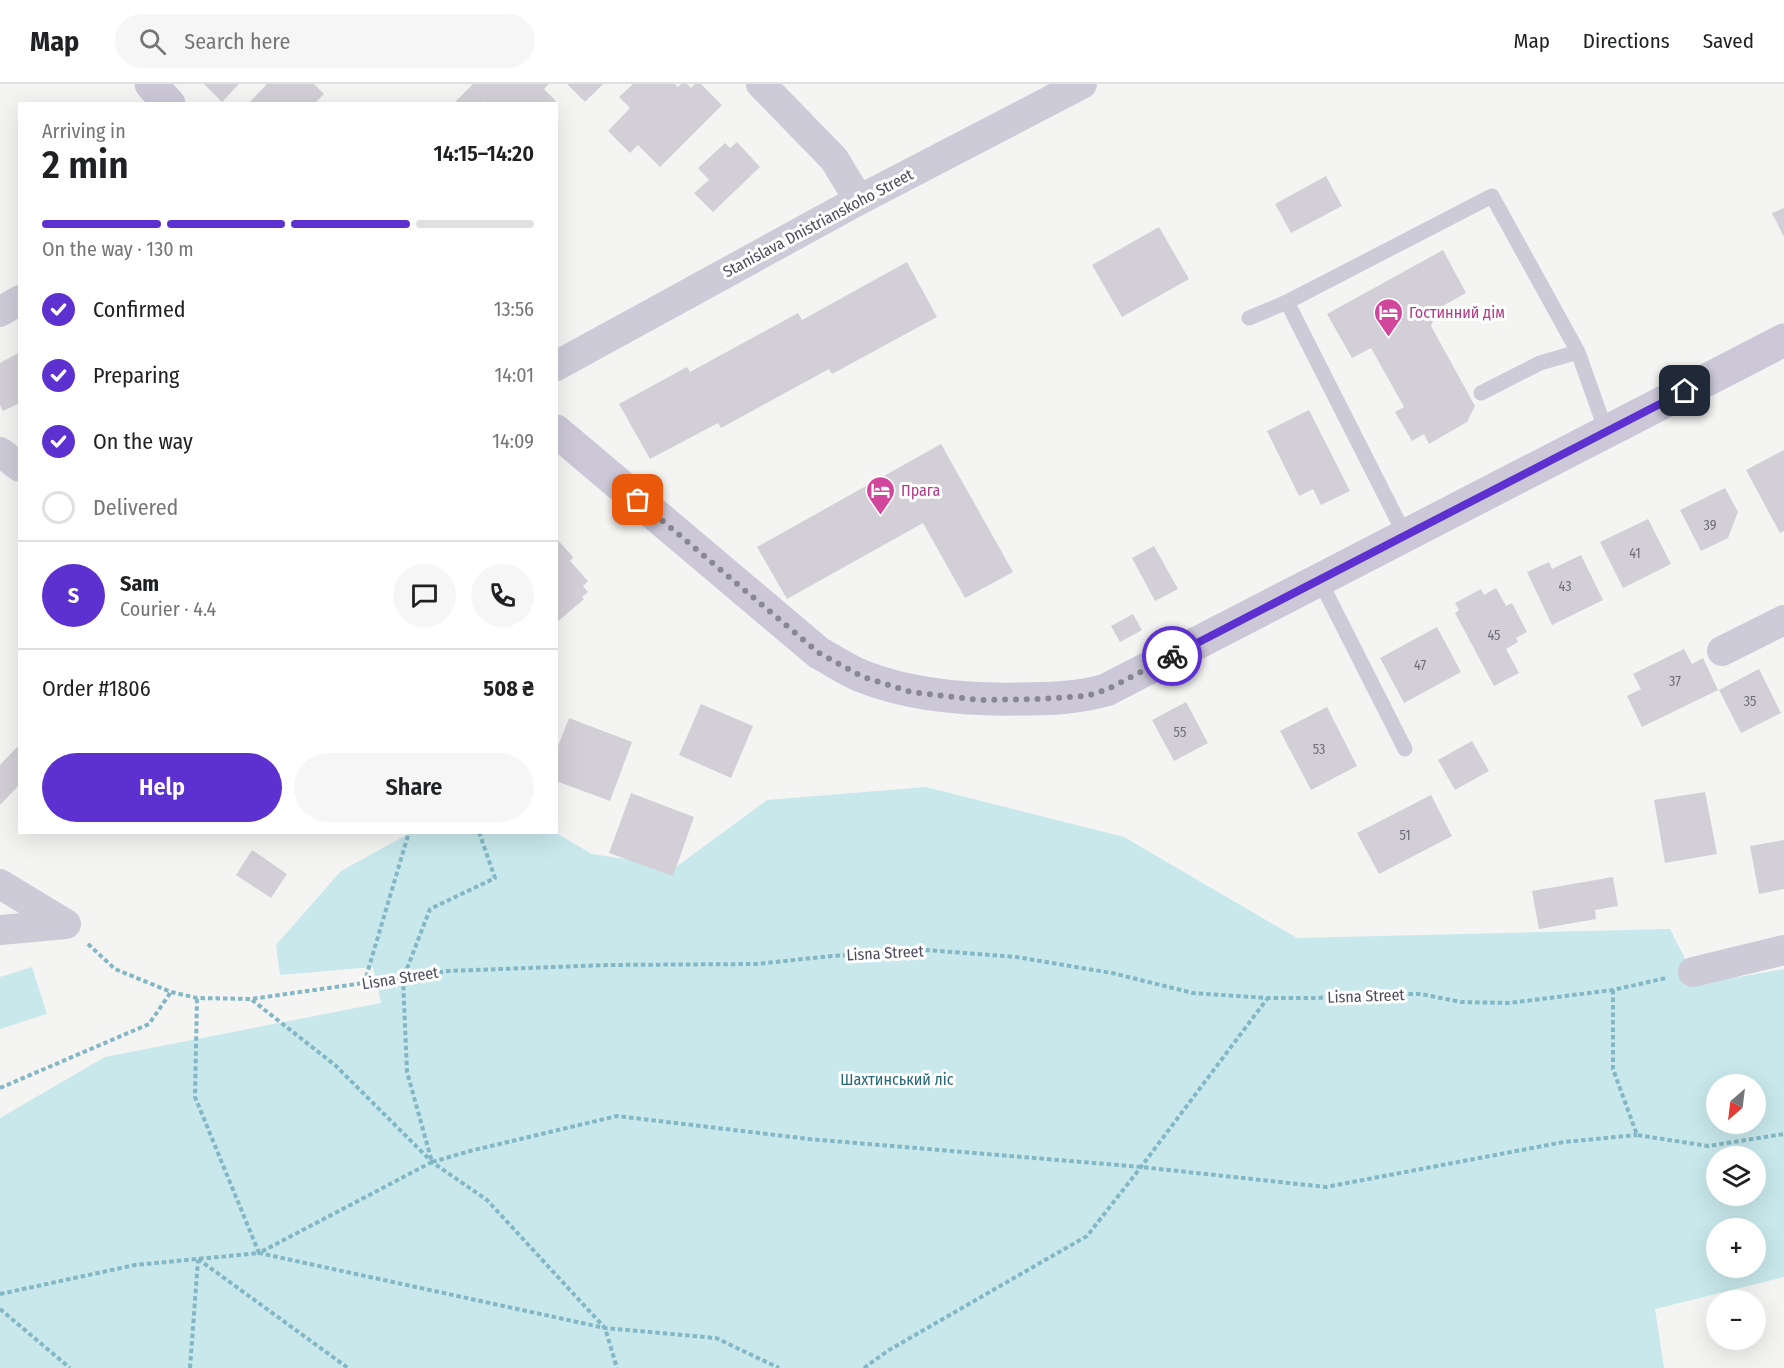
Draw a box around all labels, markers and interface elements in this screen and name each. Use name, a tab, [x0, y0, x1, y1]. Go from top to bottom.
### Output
search box	[115, 14, 535, 68]
text: Map	[30, 25, 79, 58]
icon: search	[136, 25, 169, 58]
text: Search here	[184, 28, 290, 55]
text: Map	[1513, 28, 1550, 54]
text: Directions	[1583, 28, 1670, 54]
text: Saved	[1703, 28, 1754, 54]
text: Arriving in	[42, 119, 126, 143]
text: 14:15–14:20	[434, 140, 534, 167]
text: 2 min	[42, 142, 129, 188]
street label: Stanislava Dnistrianskoho Street	[720, 164, 917, 281]
text: On the way · 130 m	[42, 237, 194, 261]
icon: check	[42, 293, 75, 326]
text: Confirmed	[93, 296, 186, 323]
hotel icon: Гостинний дім	[1372, 296, 1404, 338]
text: 13:56	[494, 297, 534, 321]
place label: Гостинний дім	[1409, 303, 1505, 322]
icon: check	[42, 359, 75, 392]
text: Preparing	[93, 362, 179, 389]
text: 14:01	[495, 363, 534, 387]
pin	[1659, 365, 1710, 416]
icon: home	[1668, 374, 1701, 407]
icon: check	[42, 425, 75, 458]
text: On the way	[93, 428, 193, 455]
text: 14:09	[492, 429, 534, 453]
pin	[612, 474, 663, 525]
hotel icon: Прага	[864, 474, 896, 516]
place label: Прага	[901, 481, 940, 500]
icon: bag	[621, 483, 654, 516]
text: Delivered	[93, 494, 178, 521]
house number: 39	[1704, 517, 1717, 534]
house number: 41	[1629, 545, 1641, 562]
button: chat	[393, 564, 456, 627]
button: phone	[471, 564, 534, 627]
text: Sam	[120, 570, 159, 597]
house number: 43	[1559, 578, 1571, 595]
text: S	[68, 582, 79, 609]
text: Courier · 4.4	[120, 597, 216, 621]
courier	[1142, 626, 1202, 686]
house number: 45	[1487, 627, 1501, 644]
icon: bike	[1156, 640, 1189, 673]
house number: 47	[1414, 657, 1426, 674]
house number: 37	[1669, 673, 1681, 690]
text: Order #1806	[42, 675, 151, 702]
text: 508 ₴	[483, 675, 534, 702]
house number: 35	[1744, 693, 1756, 710]
house number: 55	[1174, 724, 1186, 741]
house number: 53	[1313, 741, 1325, 758]
button: Help	[42, 753, 282, 822]
button: Share	[294, 753, 534, 822]
house number: 51	[1399, 827, 1411, 844]
street label: Lisna Street	[846, 941, 925, 965]
street label: Lisna Street	[360, 962, 440, 993]
street label: Lisna Street	[1327, 985, 1406, 1007]
park label: Шахтинський ліс	[840, 1070, 954, 1089]
north arrow	[1706, 1074, 1766, 1134]
map controls	[1706, 1074, 1766, 1350]
button: layers	[1706, 1146, 1766, 1206]
button: +	[1706, 1218, 1766, 1278]
button: −	[1706, 1290, 1766, 1350]

